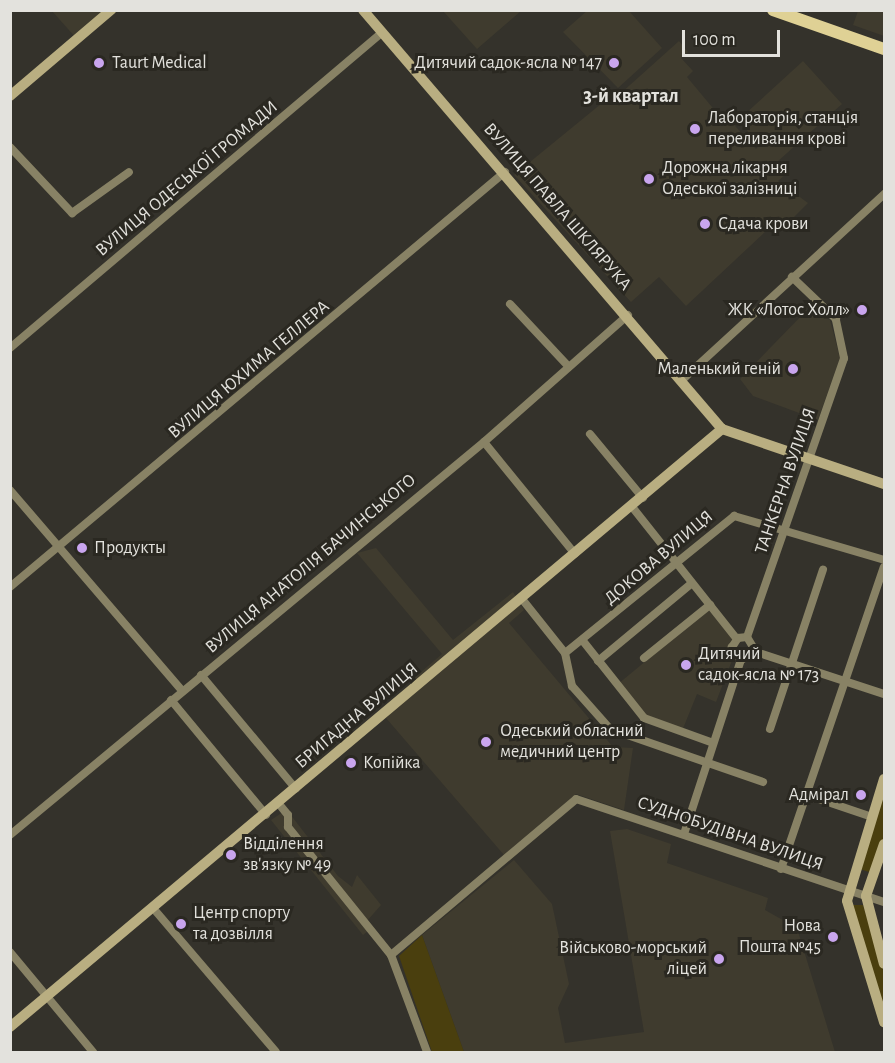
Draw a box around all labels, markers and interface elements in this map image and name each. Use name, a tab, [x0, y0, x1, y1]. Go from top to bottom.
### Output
scale bar	[685, 18, 782, 56]
text: 100 m	[693, 31, 736, 49]
place label: Taurt Medical	[112, 52, 207, 74]
place label: Дитячий садок-ясла № 147	[414, 52, 602, 74]
marker: Taurt Medical	[90, 54, 108, 72]
marker: Дитячий садок-ясла № 147	[607, 56, 621, 70]
district label: 3-й квартал	[583, 84, 679, 108]
street label: ВУЛИЦЯ ОДЕСЬКОЇ ГРОМАДИ	[92, 96, 282, 262]
place label: Лабораторія, станція переливання крові	[708, 108, 858, 150]
street label: ВУЛИЦЯ ПАВЛА ШКЛЯРУКА	[478, 119, 636, 295]
marker: Лабораторія, станція переливання крові	[686, 120, 704, 138]
place label: Дорожна лікарня Одеської залізниці	[662, 158, 797, 201]
marker: Дорожна лікарня Одеської залізниці	[640, 170, 658, 188]
place label: Сдача крови	[718, 213, 809, 235]
marker: Сдача крови	[696, 215, 714, 233]
street label: ВУЛИЦЯ ЮХИМА ГЕЛЛЕРА	[164, 296, 334, 444]
place label: ЖК «Лотос Холл»	[728, 299, 850, 321]
marker: ЖК «Лотос Холл»	[855, 303, 869, 317]
place label: Маленький геній	[657, 358, 781, 380]
marker: Маленький геній	[786, 362, 800, 376]
street label: ТАНКЕРНА ВУЛИЦЯ	[751, 405, 821, 557]
street label: ВУЛИЦЯ АНАТОЛІЯ БАЧИНСЬКОГО	[201, 470, 421, 658]
street label: ДОКОВА ВУЛИЦЯ	[600, 506, 718, 610]
place label: Продукты	[94, 537, 166, 559]
marker: Продукты	[75, 541, 89, 555]
place label: Дитячий садок-ясла № 173	[698, 644, 819, 686]
street label: БРИГАДНА ВУЛИЦЯ	[291, 658, 423, 774]
marker: Дитячий садок-ясла № 173	[679, 658, 693, 672]
place label: Одеський обласний медичний центр	[500, 721, 643, 764]
marker: Одеський обласний медичний центр	[477, 733, 495, 751]
place label: Копійка	[363, 752, 420, 774]
marker: Копійка	[344, 756, 358, 770]
place label: Адмірал	[788, 784, 849, 806]
marker: Адмірал	[854, 788, 868, 802]
street label: СУДНОБУДІВНА ВУЛИЦЯ	[634, 792, 826, 876]
place label: Відділення зв'язку № 49	[243, 834, 331, 876]
marker: Відділення зв'язку № 49	[224, 848, 238, 862]
place label: Центр спорту та дозвілля	[193, 903, 290, 946]
place label: Нова Пошта №45	[739, 916, 821, 958]
marker: Центр спорту та дозвілля	[174, 917, 188, 931]
marker: Нова Пошта №45	[826, 930, 840, 944]
place label: Військово-морський ліцей	[559, 938, 707, 980]
marker: Військово-морський ліцей	[712, 952, 726, 966]

